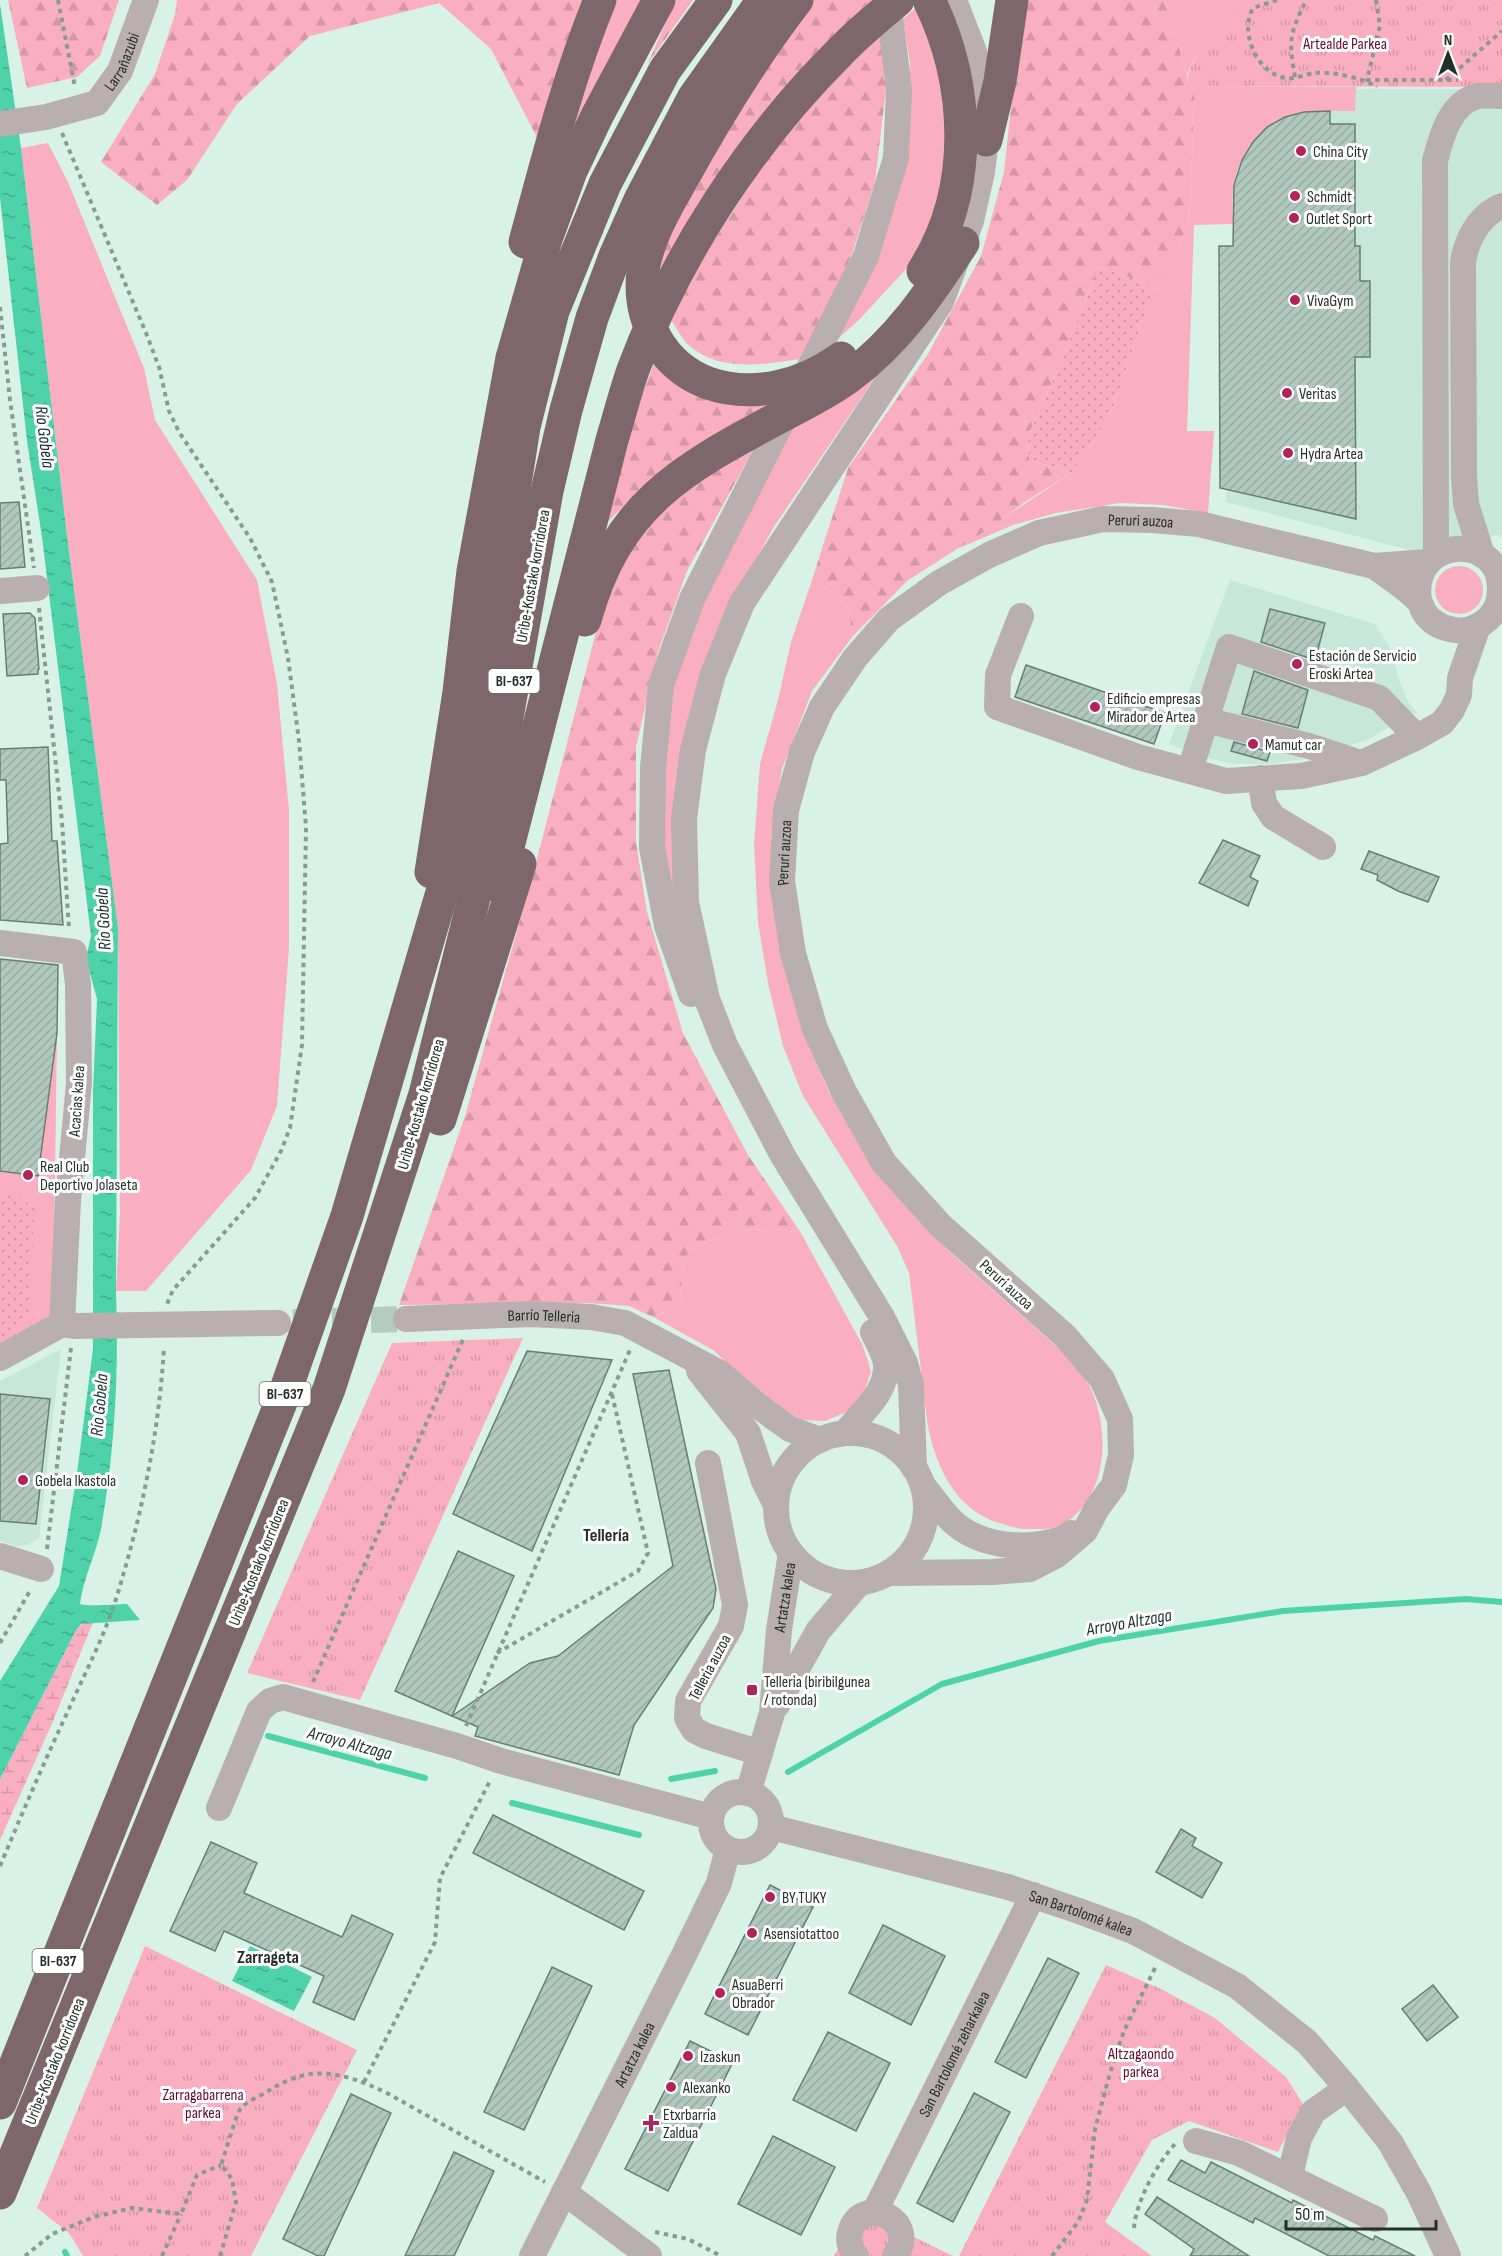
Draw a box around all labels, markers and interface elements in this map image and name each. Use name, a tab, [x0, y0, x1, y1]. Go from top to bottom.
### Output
north arrow	[1418, 24, 1478, 84]
street label: Larrañazubi	[101, 30, 144, 95]
text: N	[1444, 31, 1452, 50]
park label: Artealde Parkea	[1302, 35, 1387, 54]
place label: China City	[1313, 143, 1368, 162]
marker: China City	[1294, 144, 1308, 158]
place label: Schmidt	[1307, 188, 1352, 207]
marker: Schmidt	[1288, 189, 1302, 203]
place label: Outlet Sport	[1306, 210, 1372, 229]
marker: Outlet Sport	[1287, 211, 1301, 225]
place label: VivaGym	[1307, 292, 1354, 311]
marker: VivaGym	[1288, 293, 1302, 307]
place label: Veritas	[1299, 385, 1337, 404]
marker: Veritas	[1280, 386, 1294, 400]
water label: Río Gobela	[30, 405, 59, 470]
place label: Hydra Artea	[1300, 445, 1363, 464]
marker: Hydra Artea	[1281, 446, 1295, 460]
street label: Uribe-Kostako korridorea	[512, 508, 555, 644]
street label: Peruri auzoa	[1108, 511, 1174, 533]
place label: Estación de Servicio Eroski Artea	[1309, 647, 1417, 684]
marker: Estación de Servicio Eroski Artea	[1290, 657, 1304, 671]
road number: BI-637	[488, 669, 540, 693]
place label: Edificio empresas Mirador de Artea	[1107, 690, 1201, 727]
marker: Edificio empresas Mirador de Artea	[1088, 700, 1102, 714]
place label: Mamut car	[1265, 736, 1322, 755]
marker: Mamut car	[1246, 737, 1260, 751]
street label: Peruri auzoa	[774, 820, 796, 887]
water label: Río Gobela	[91, 886, 116, 951]
street label: Uribe-Kostako korridorea	[394, 1037, 449, 1172]
street label: Acacias kalea	[65, 1065, 89, 1138]
place label: Real Club Deportivo Jolaseta	[40, 1158, 138, 1195]
marker: Real Club Deportivo Jolaseta	[21, 1168, 35, 1182]
street label: Peruri auzoa	[975, 1256, 1037, 1314]
street label: Barrio Telleria	[507, 1306, 581, 1327]
water label: Río Gobela	[86, 1372, 113, 1437]
road number: BI-637	[260, 1382, 310, 1406]
place label: Gobela Ikastola	[35, 1472, 116, 1491]
marker: Gobela Ikastola	[16, 1473, 30, 1487]
street label: Uribe-Kostako korridorea	[225, 1497, 293, 1629]
district label: Tellería	[583, 1525, 629, 1546]
street label: Artatza kalea	[771, 1561, 800, 1635]
water label: Arroyo Altzaga	[1084, 1605, 1174, 1640]
street label: Telleria auzoa	[685, 1632, 736, 1704]
place label: Telleria (biribilgunea / rotonda)	[764, 1673, 870, 1710]
marker: Telleria (biribilgunea / rotonda)	[745, 1683, 759, 1697]
water label: Arroyo Altzaga	[305, 1722, 395, 1765]
street label: San Bartolomé kalea	[1026, 1887, 1135, 1941]
place label: BY TUKY	[782, 1889, 827, 1908]
marker: BY TUKY	[763, 1890, 777, 1904]
place label: Asensiotattoo	[763, 1925, 839, 1944]
marker: Asensiotattoo	[745, 1926, 759, 1940]
district label: Zarrageta	[237, 1947, 299, 1968]
road number: BI-637	[32, 1949, 84, 1973]
place label: AsuaBerri Obrador	[731, 1976, 783, 2013]
marker: AsuaBerri Obrador	[713, 1986, 727, 2000]
street label: San Bartolomé zeharkalea	[916, 1988, 994, 2121]
street label: Uribe-Kostako korridorea	[21, 1996, 89, 2128]
street label: Artatza kalea	[610, 2019, 660, 2091]
park label: Altzagaondo parkea	[1107, 2045, 1174, 2082]
place label: Izaskun	[700, 2048, 741, 2067]
marker: Izaskun	[681, 2049, 695, 2063]
place label: Alexanko	[682, 2079, 731, 2098]
marker: Alexanko	[664, 2080, 678, 2094]
park label: Zarragabarrena parkea	[162, 2086, 244, 2123]
place label: Etxrbarria Zaldua	[663, 2106, 716, 2143]
marker: Etxrbarria Zaldua	[644, 2116, 658, 2130]
scale bar	[1286, 2193, 1436, 2231]
text: 50 m	[1295, 2204, 1325, 2225]

